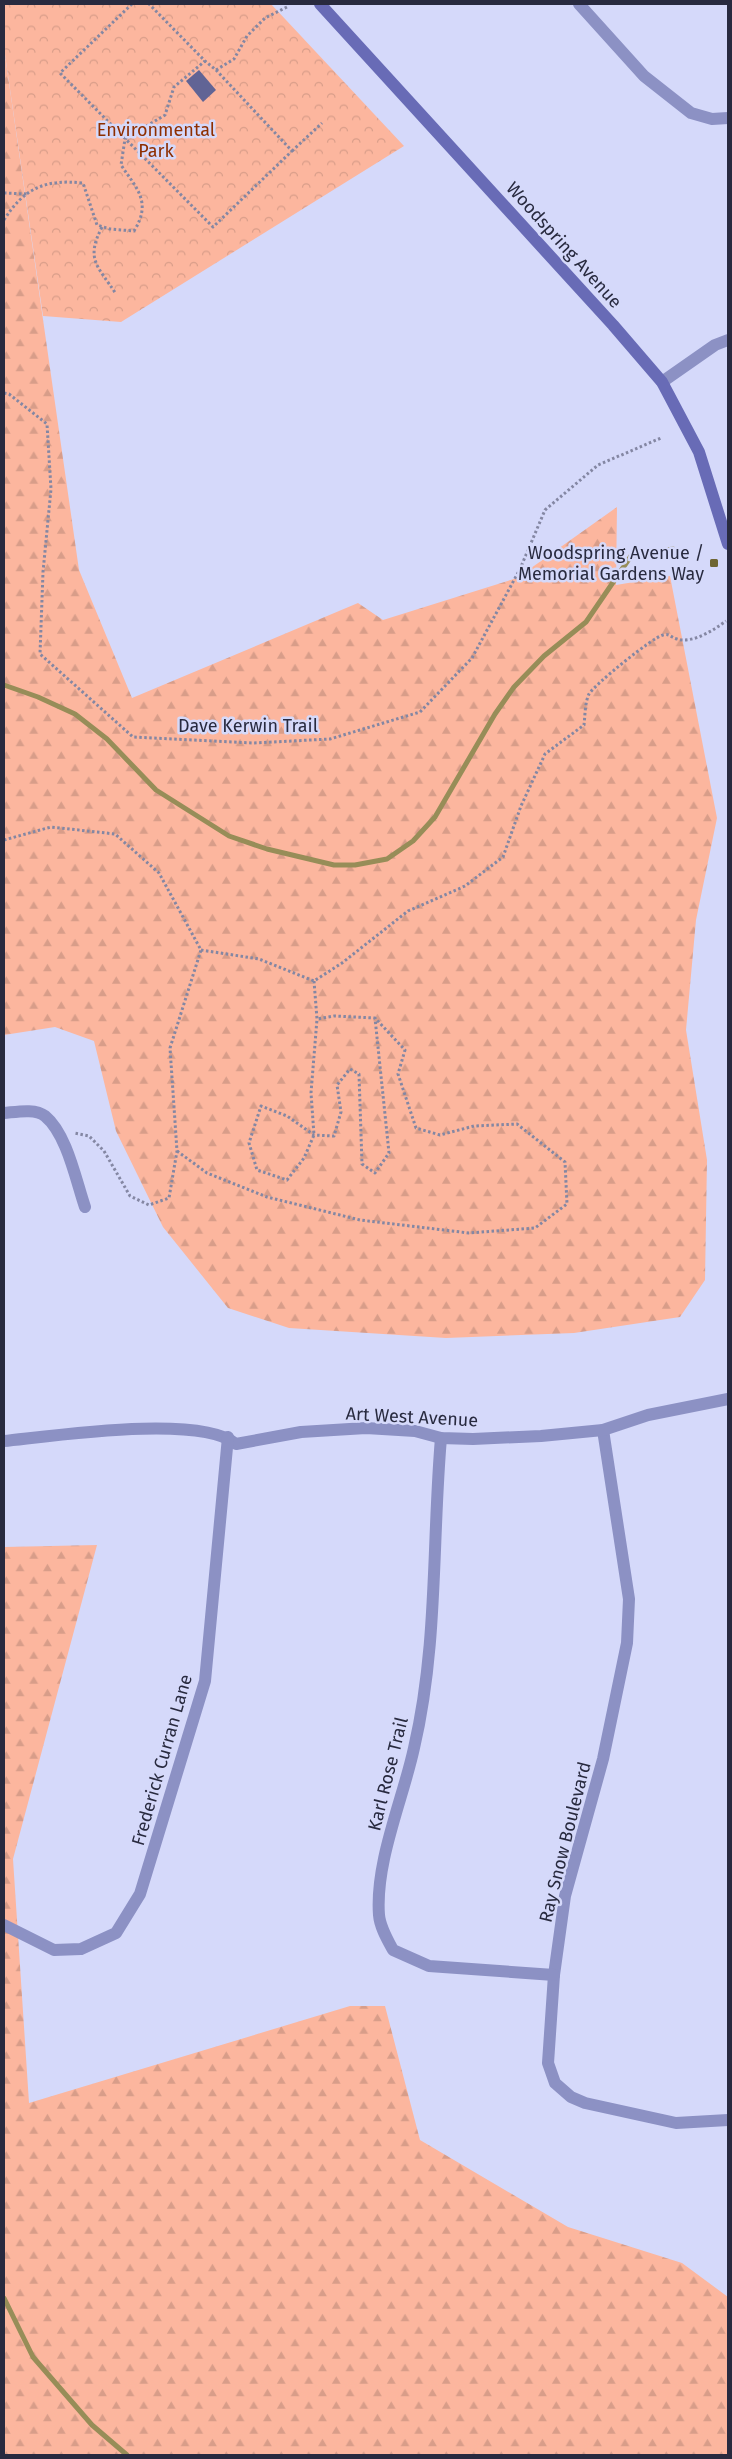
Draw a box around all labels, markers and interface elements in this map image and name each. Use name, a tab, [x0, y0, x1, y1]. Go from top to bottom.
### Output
park label: Environmental Park	[97, 119, 215, 162]
street label: Woodspring Avenue	[502, 177, 626, 313]
place label: Woodspring Avenue / Memorial Gardens Way	[518, 542, 704, 585]
marker: Woodspring Avenue / Memorial Gardens Way	[708, 557, 720, 569]
street label: Dave Kerwin Trail	[178, 715, 318, 737]
street label: Art West Avenue	[345, 1403, 479, 1431]
street label: Frederick Curran Lane	[127, 1672, 197, 1848]
street label: Karl Rose Trail	[363, 1715, 413, 1833]
street label: Ray Snow Boulevard	[534, 1759, 596, 1925]

